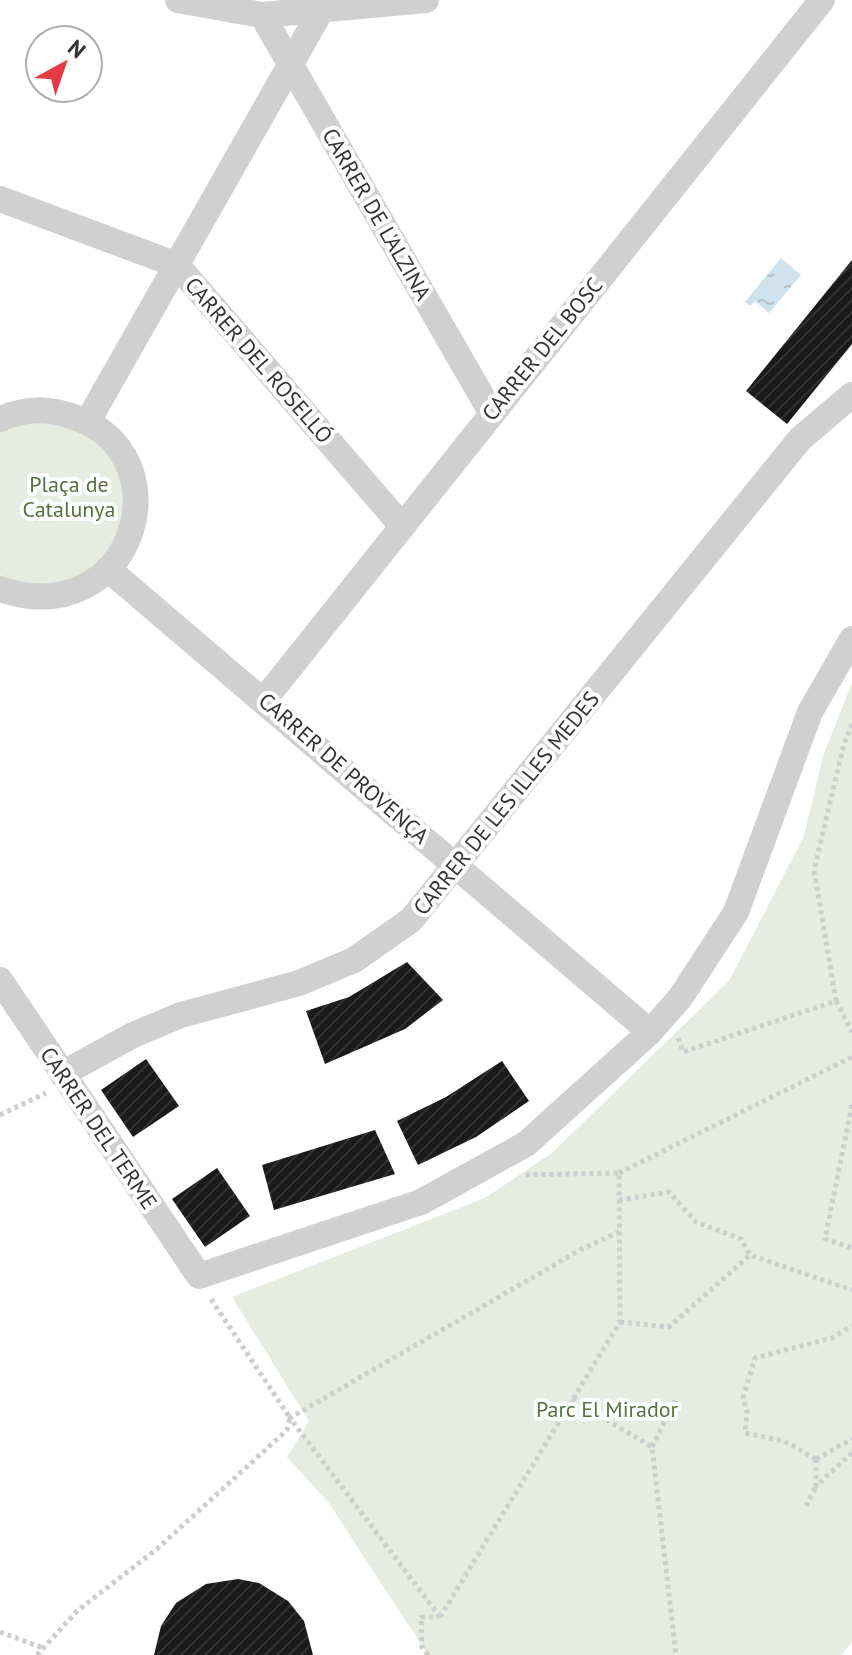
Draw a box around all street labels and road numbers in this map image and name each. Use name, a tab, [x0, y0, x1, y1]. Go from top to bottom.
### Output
street label: CARRER DE L'ALZINA	[316, 123, 438, 305]
street label: CARRER DEL ROSELLÓ	[179, 271, 339, 449]
street label: CARRER DEL BOSC	[476, 272, 608, 426]
street label: CARRER DE LES ILLES MEDES	[407, 685, 605, 921]
street label: CARRER DE PROVENÇA	[253, 686, 435, 850]
street label: CARRER DEL TERME	[34, 1041, 164, 1215]

